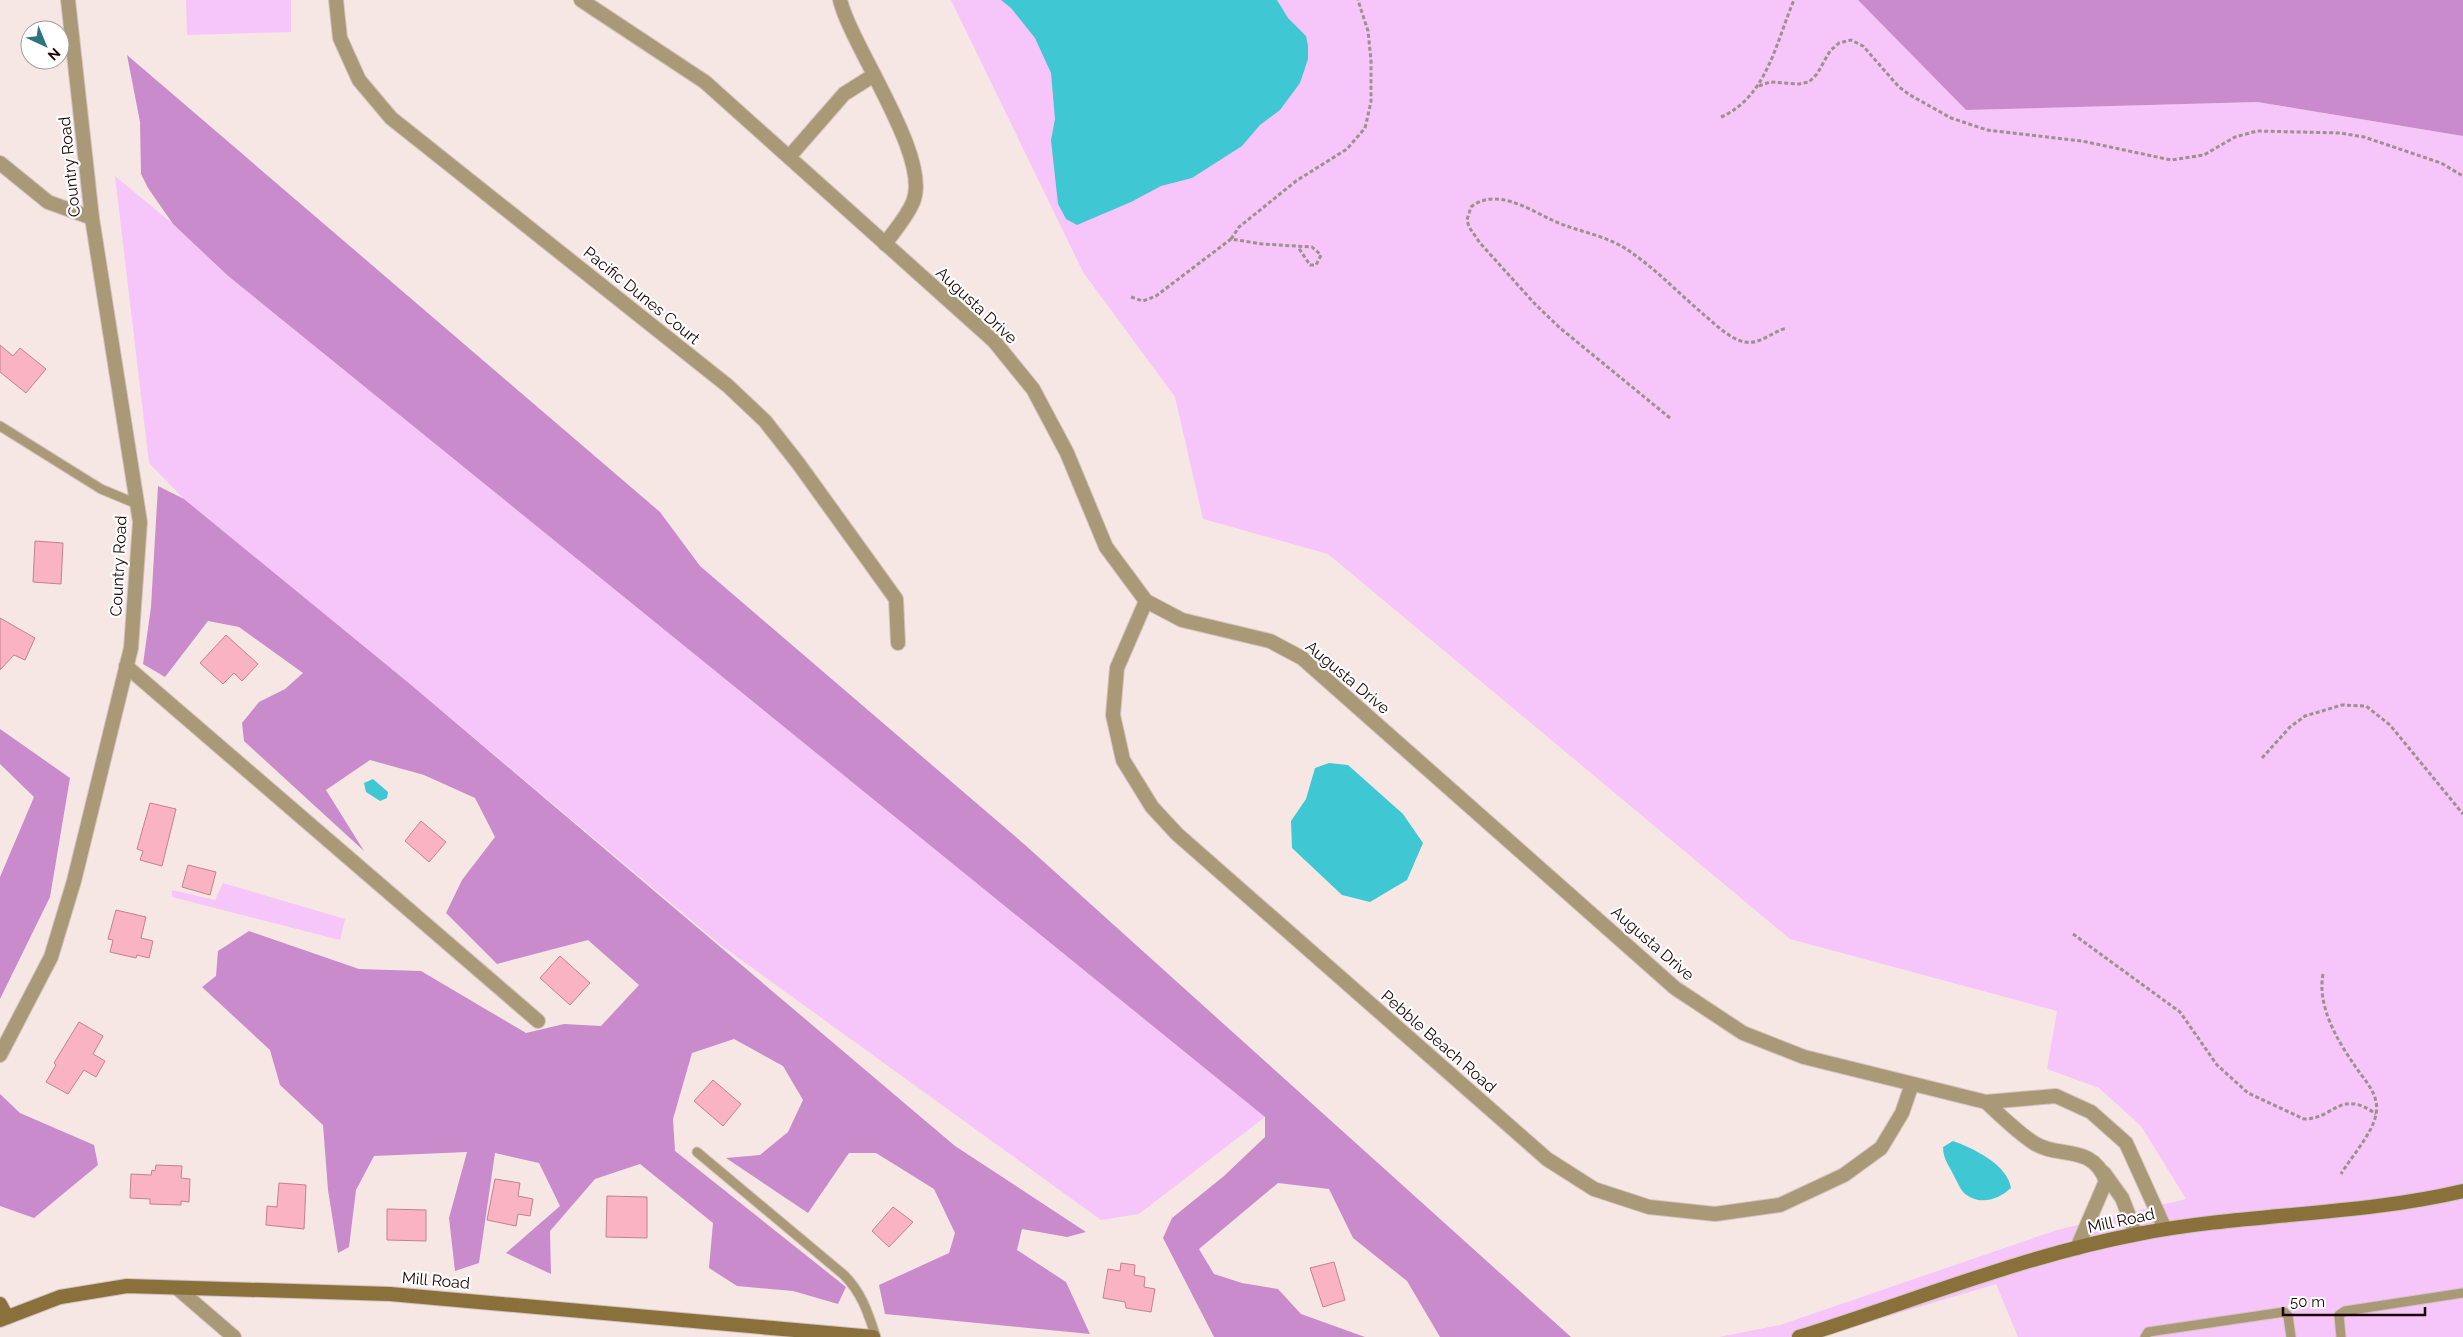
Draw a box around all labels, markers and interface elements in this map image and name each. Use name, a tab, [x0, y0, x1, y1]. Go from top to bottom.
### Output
north arrow	[20, 20, 70, 70]
text: N	[45, 45, 63, 64]
street label: Country Road	[55, 116, 84, 218]
street label: Pacific Dunes Court	[580, 243, 704, 349]
street label: Augusta Drive	[932, 263, 1021, 348]
street label: Country Road	[106, 515, 131, 617]
street label: Augusta Drive	[1302, 637, 1393, 718]
street label: Augusta Drive	[1607, 902, 1698, 985]
street label: Pebble Beach Road	[1377, 986, 1500, 1096]
street label: Mill Road	[2086, 1204, 2156, 1237]
street label: Mill Road	[401, 1268, 471, 1293]
scale bar	[2283, 1284, 2426, 1316]
text: 50 m	[2290, 1293, 2325, 1311]

